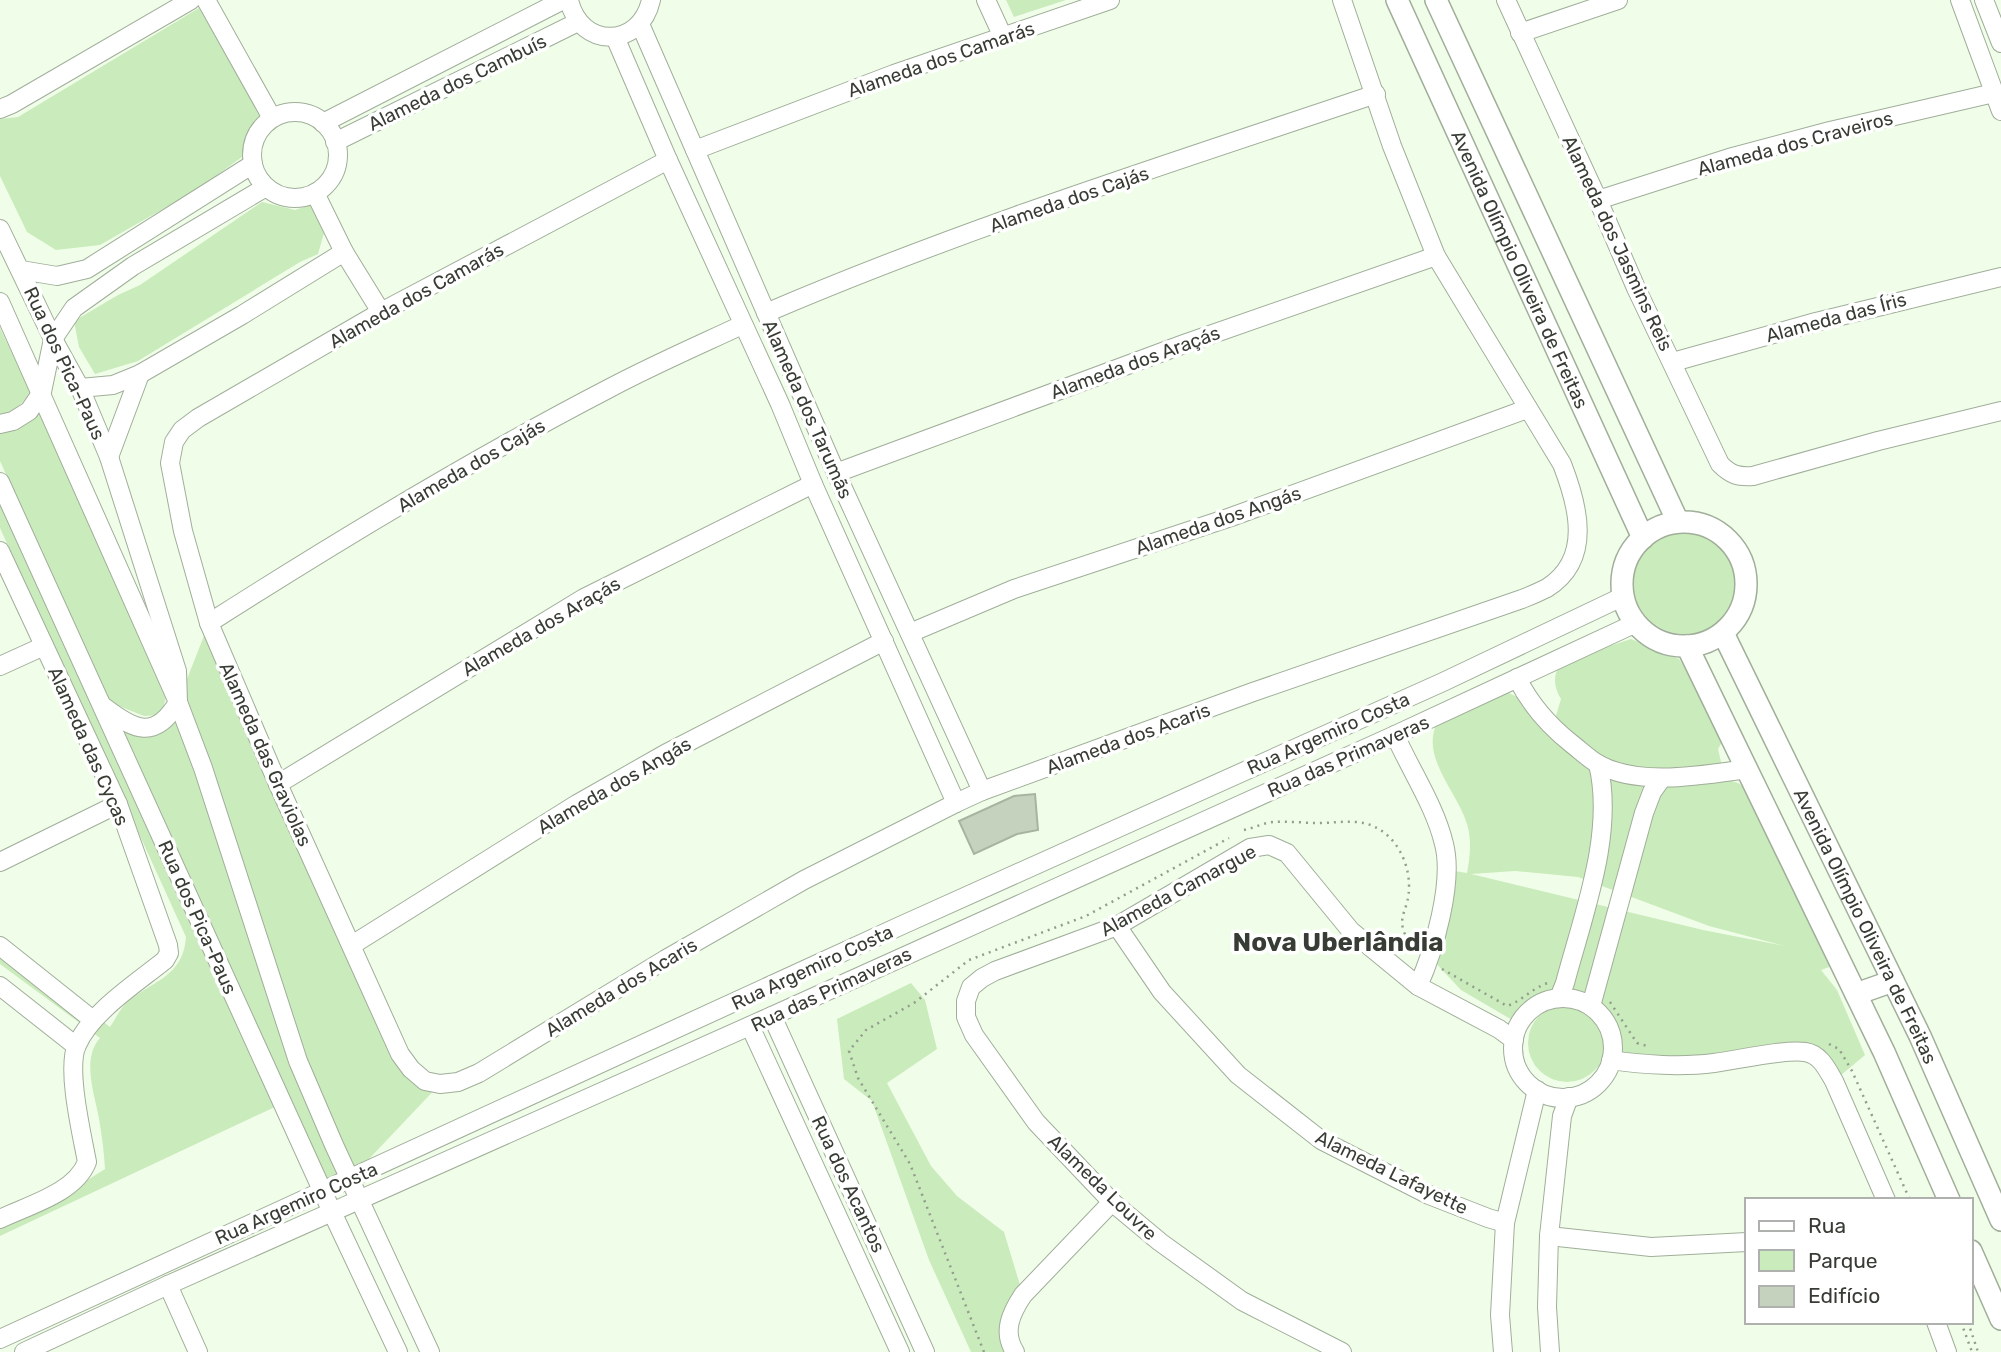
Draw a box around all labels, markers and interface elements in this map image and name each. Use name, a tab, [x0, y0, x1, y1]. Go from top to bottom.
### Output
street label: Alameda dos Camarás	[845, 17, 1038, 102]
street label: Alameda dos Cambuís	[364, 29, 550, 136]
street label: Alameda dos Craveiros	[1695, 106, 1895, 181]
street label: Avenida Olímpio Oliveira de Freitas	[1446, 127, 1593, 412]
street label: Alameda dos Jasmins Reis	[1557, 132, 1678, 355]
street label: Alameda dos Cajás	[987, 161, 1152, 237]
street label: Alameda dos Camarás	[325, 238, 508, 353]
street label: Rua dos Pica-Paus	[19, 283, 110, 443]
street label: Alameda das Íris	[1763, 288, 1909, 347]
street label: Alameda dos Tarumãs	[758, 316, 857, 502]
street label: Alameda dos Araçás	[1047, 321, 1223, 404]
street label: Alameda dos Cajás	[393, 414, 549, 517]
street label: Alameda dos Angás	[1132, 481, 1304, 560]
street label: Alameda dos Araçás	[458, 572, 624, 681]
street label: Alameda das Graviolas	[215, 659, 317, 850]
street label: Alameda das Cycas	[43, 663, 134, 829]
street label: Rua Argemiro Costa	[1243, 687, 1413, 780]
street label: Alameda dos Acaris	[1043, 698, 1213, 779]
street label: Rua das Primaveras	[1264, 710, 1433, 802]
street label: Alameda dos Angás	[533, 732, 695, 839]
street label: Avenida Olímpio Oliveira de Freitas	[1789, 785, 1942, 1067]
street label: Rua dos Pica-Paus	[153, 837, 242, 998]
street label: Alameda Camargue	[1097, 840, 1260, 941]
street label: Rua Argemiro Costa	[728, 920, 897, 1015]
district label: Nova Uberlândia	[1233, 927, 1444, 958]
street label: Alameda dos Acaris	[541, 933, 701, 1042]
street label: Rua das Primaveras	[747, 942, 915, 1037]
street label: Rua dos Acantos	[807, 1112, 890, 1256]
street label: Alameda Lafayette	[1312, 1126, 1472, 1219]
street label: Alameda Louvre	[1043, 1129, 1162, 1245]
street label: Rua Argemiro Costa	[211, 1157, 381, 1250]
legend	[1745, 1198, 1973, 1324]
text: Rua	[1808, 1213, 1846, 1238]
text: Parque	[1808, 1248, 1878, 1273]
text: Edifício	[1808, 1283, 1880, 1308]

